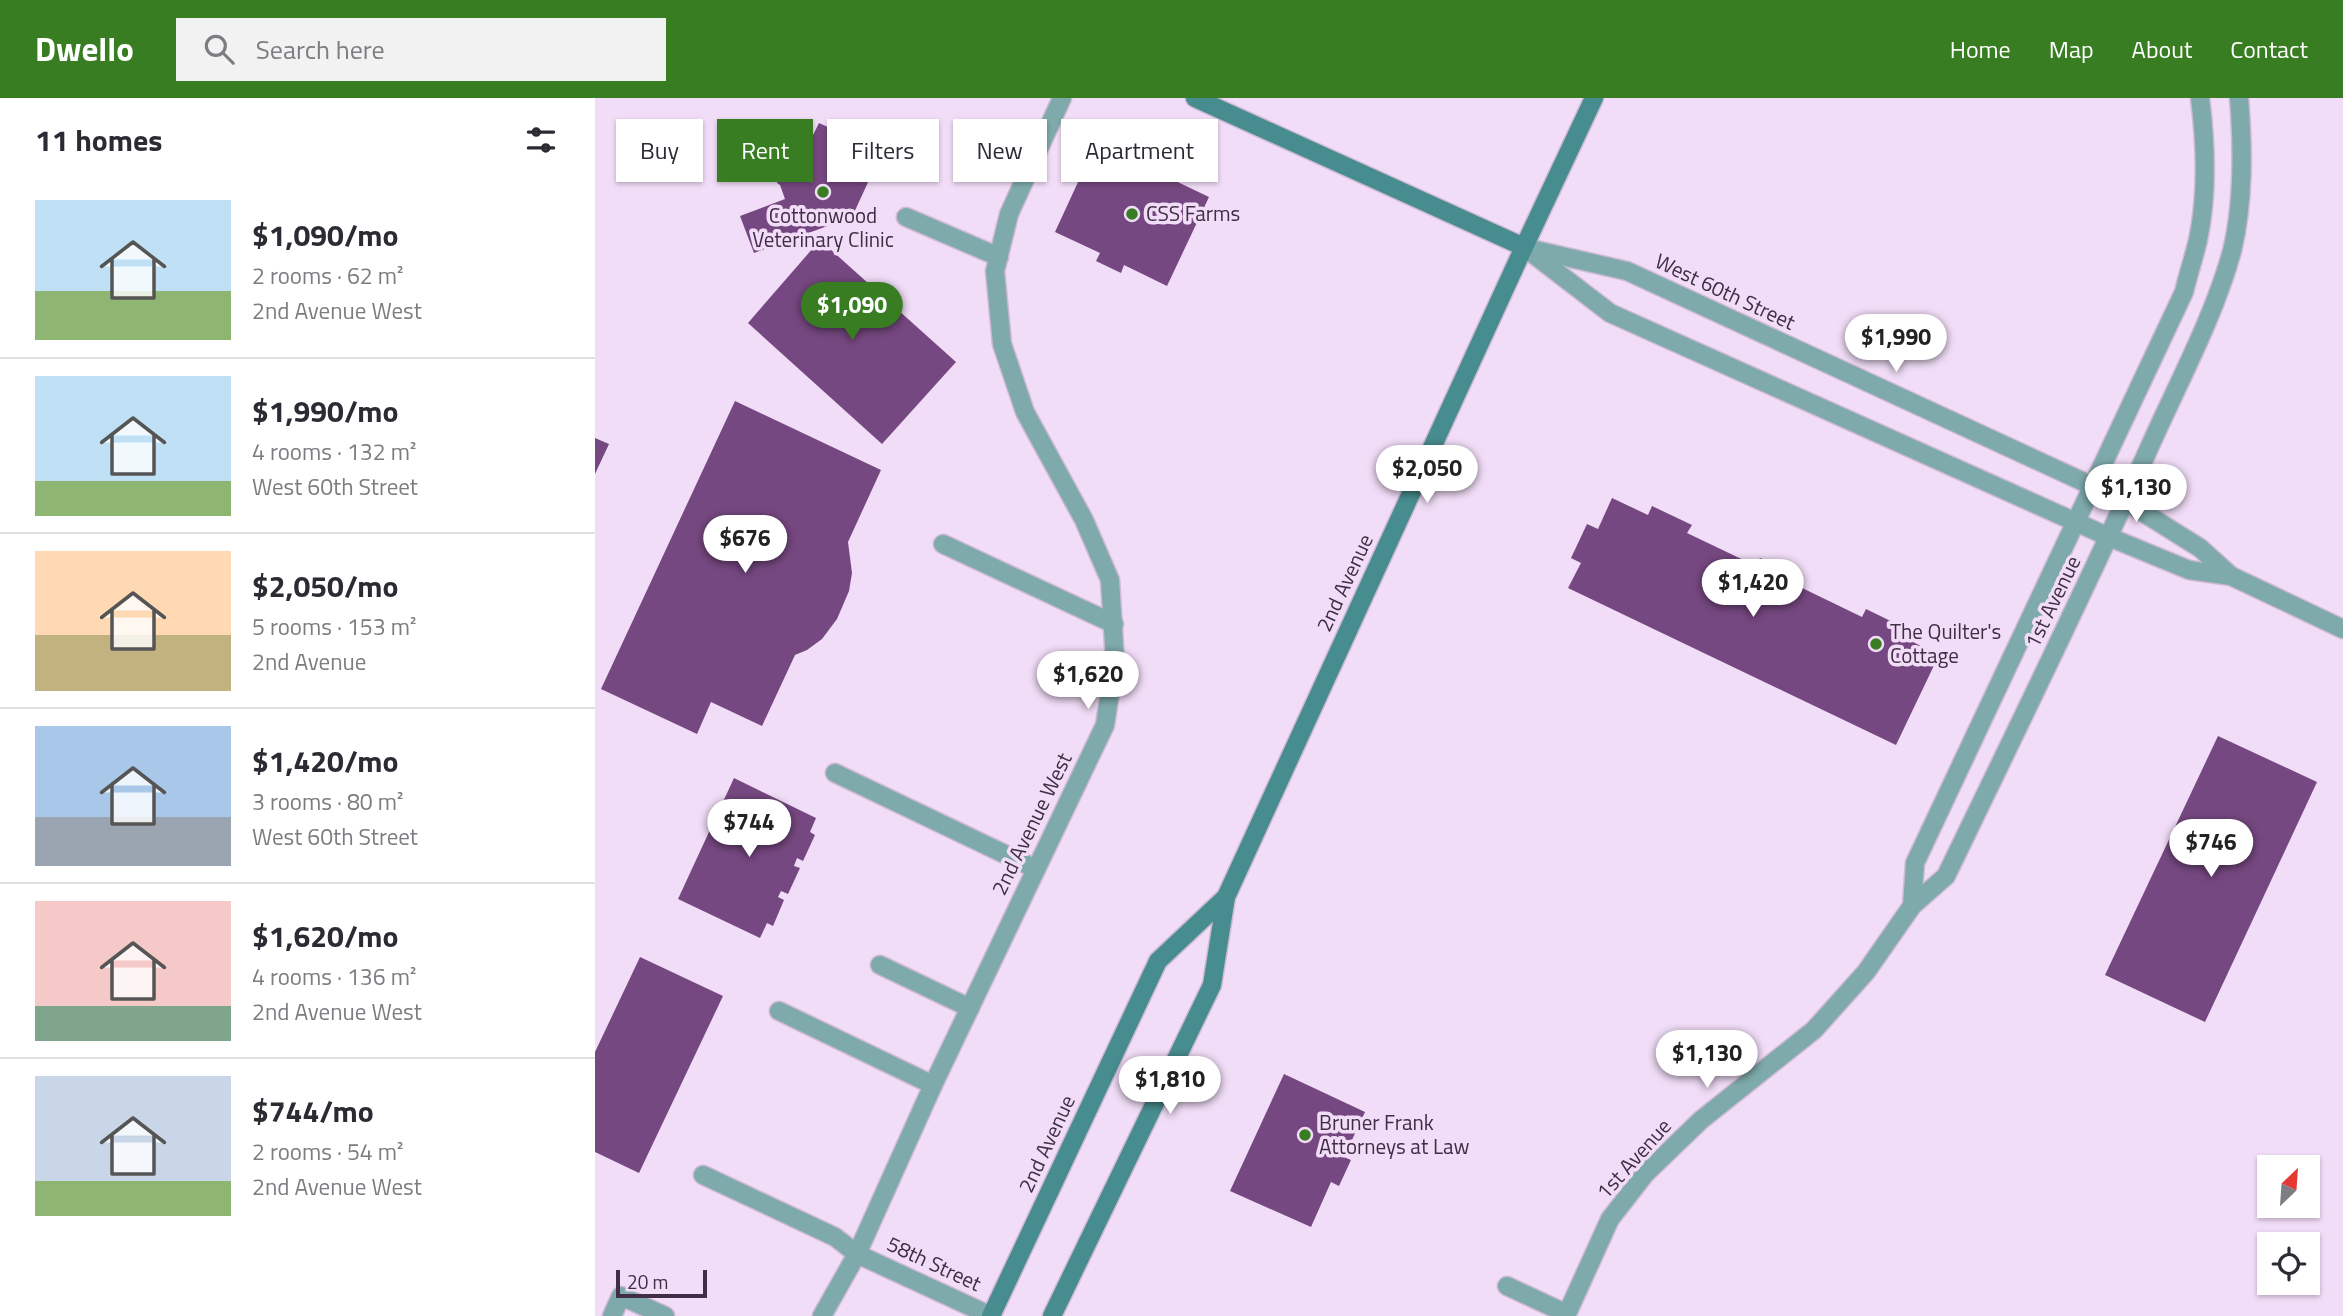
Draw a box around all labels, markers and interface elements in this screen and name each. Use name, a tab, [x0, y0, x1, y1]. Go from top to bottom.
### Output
search box	[176, 18, 666, 81]
text: Dwello	[35, 24, 134, 74]
icon: search	[200, 30, 238, 68]
text: Search here	[256, 30, 385, 69]
text: Home	[1950, 31, 2011, 67]
text: Map	[2049, 31, 2094, 67]
text: About	[2132, 31, 2192, 67]
text: Contact	[2230, 31, 2308, 67]
text: 11 homes	[35, 117, 162, 163]
chip: Buy	[616, 119, 703, 182]
chip: Rent	[717, 119, 813, 182]
chip: Filters	[827, 119, 939, 182]
chip: New	[953, 119, 1047, 182]
chip: Apartment	[1061, 119, 1218, 182]
icon: filters	[522, 121, 560, 159]
marker: Cottonwood Veterinary Clinic	[815, 184, 831, 200]
place label: CSS Farms	[1146, 197, 1240, 229]
place label: Cottonwood Veterinary Clinic	[752, 199, 894, 255]
marker: CSS Farms	[1124, 206, 1140, 222]
text: $1,090/mo	[252, 212, 398, 258]
icon: home	[91, 228, 175, 312]
street label: West 60th Street	[1650, 245, 1801, 338]
text: 2 rooms · 62 m²	[252, 258, 403, 293]
pin: $1,090	[795, 282, 909, 342]
text: $1,090	[817, 287, 887, 322]
text: 2nd Avenue West	[252, 293, 422, 328]
pin: $1,990	[1839, 314, 1953, 374]
text: $1,990	[1861, 319, 1931, 354]
text: $1,990/mo	[252, 388, 398, 434]
icon: home	[91, 404, 175, 488]
text: 4 rooms · 132 m²	[252, 434, 416, 469]
pin: $2,050	[1370, 446, 1484, 505]
text: $2,050	[1392, 450, 1462, 485]
pin: $1,130	[2079, 464, 2193, 524]
text: West 60th Street	[252, 469, 418, 504]
text: $1,130	[2101, 469, 2171, 504]
pin: $676	[704, 516, 786, 575]
text: $676	[719, 520, 771, 555]
street label: 2nd Avenue	[1308, 528, 1381, 637]
street label: 1st Avenue	[2016, 550, 2088, 653]
pin: $1,420	[1696, 560, 1810, 619]
text: $2,050/mo	[252, 563, 398, 609]
text: $1,420	[1718, 564, 1788, 599]
icon: home	[91, 579, 175, 663]
text: 5 rooms · 153 m²	[252, 609, 416, 644]
place label: The Quilter's Cottage	[1890, 615, 2001, 671]
marker: The Quilter's Cottage	[1868, 636, 1884, 652]
text: 2nd Avenue	[252, 644, 366, 679]
pin: $1,620	[1031, 652, 1145, 711]
text: $1,620	[1053, 656, 1123, 691]
text: $1,420/mo	[252, 738, 398, 784]
street label: 2nd Avenue West	[983, 746, 1080, 900]
icon: home	[91, 754, 175, 838]
text: 3 rooms · 80 m²	[252, 784, 403, 819]
pin: $744	[708, 800, 790, 859]
text: $744	[723, 804, 775, 839]
text: West 60th Street	[252, 819, 418, 854]
pin: $746	[2170, 820, 2252, 879]
text: $746	[2185, 824, 2237, 859]
text: $1,620/mo	[252, 913, 398, 959]
icon: home	[91, 929, 175, 1013]
text: 4 rooms · 136 m²	[252, 959, 416, 994]
text: 2nd Avenue West	[252, 994, 422, 1029]
pin: $1,130	[1650, 1030, 1764, 1090]
text: $1,130	[1672, 1035, 1742, 1070]
pin: $1,810	[1113, 1056, 1227, 1116]
text: $1,810	[1135, 1061, 1205, 1096]
text: $744/mo	[252, 1088, 374, 1134]
street label: 2nd Avenue	[1010, 1089, 1083, 1198]
icon: home	[91, 1104, 175, 1188]
place label: Bruner Frank Attorneys at Law	[1319, 1106, 1469, 1162]
street label: 1st Avenue	[1588, 1111, 1678, 1206]
marker: Bruner Frank Attorneys at Law	[1297, 1127, 1313, 1143]
text: 2 rooms · 54 m²	[252, 1134, 403, 1169]
north arrow	[2257, 1155, 2321, 1218]
map controls	[2257, 1155, 2320, 1295]
text: 2nd Avenue West	[252, 1169, 422, 1204]
street label: 58th Street	[882, 1227, 987, 1299]
button: locate	[2257, 1232, 2320, 1295]
scale bar	[616, 1267, 707, 1299]
text: 20 m	[627, 1267, 668, 1296]

